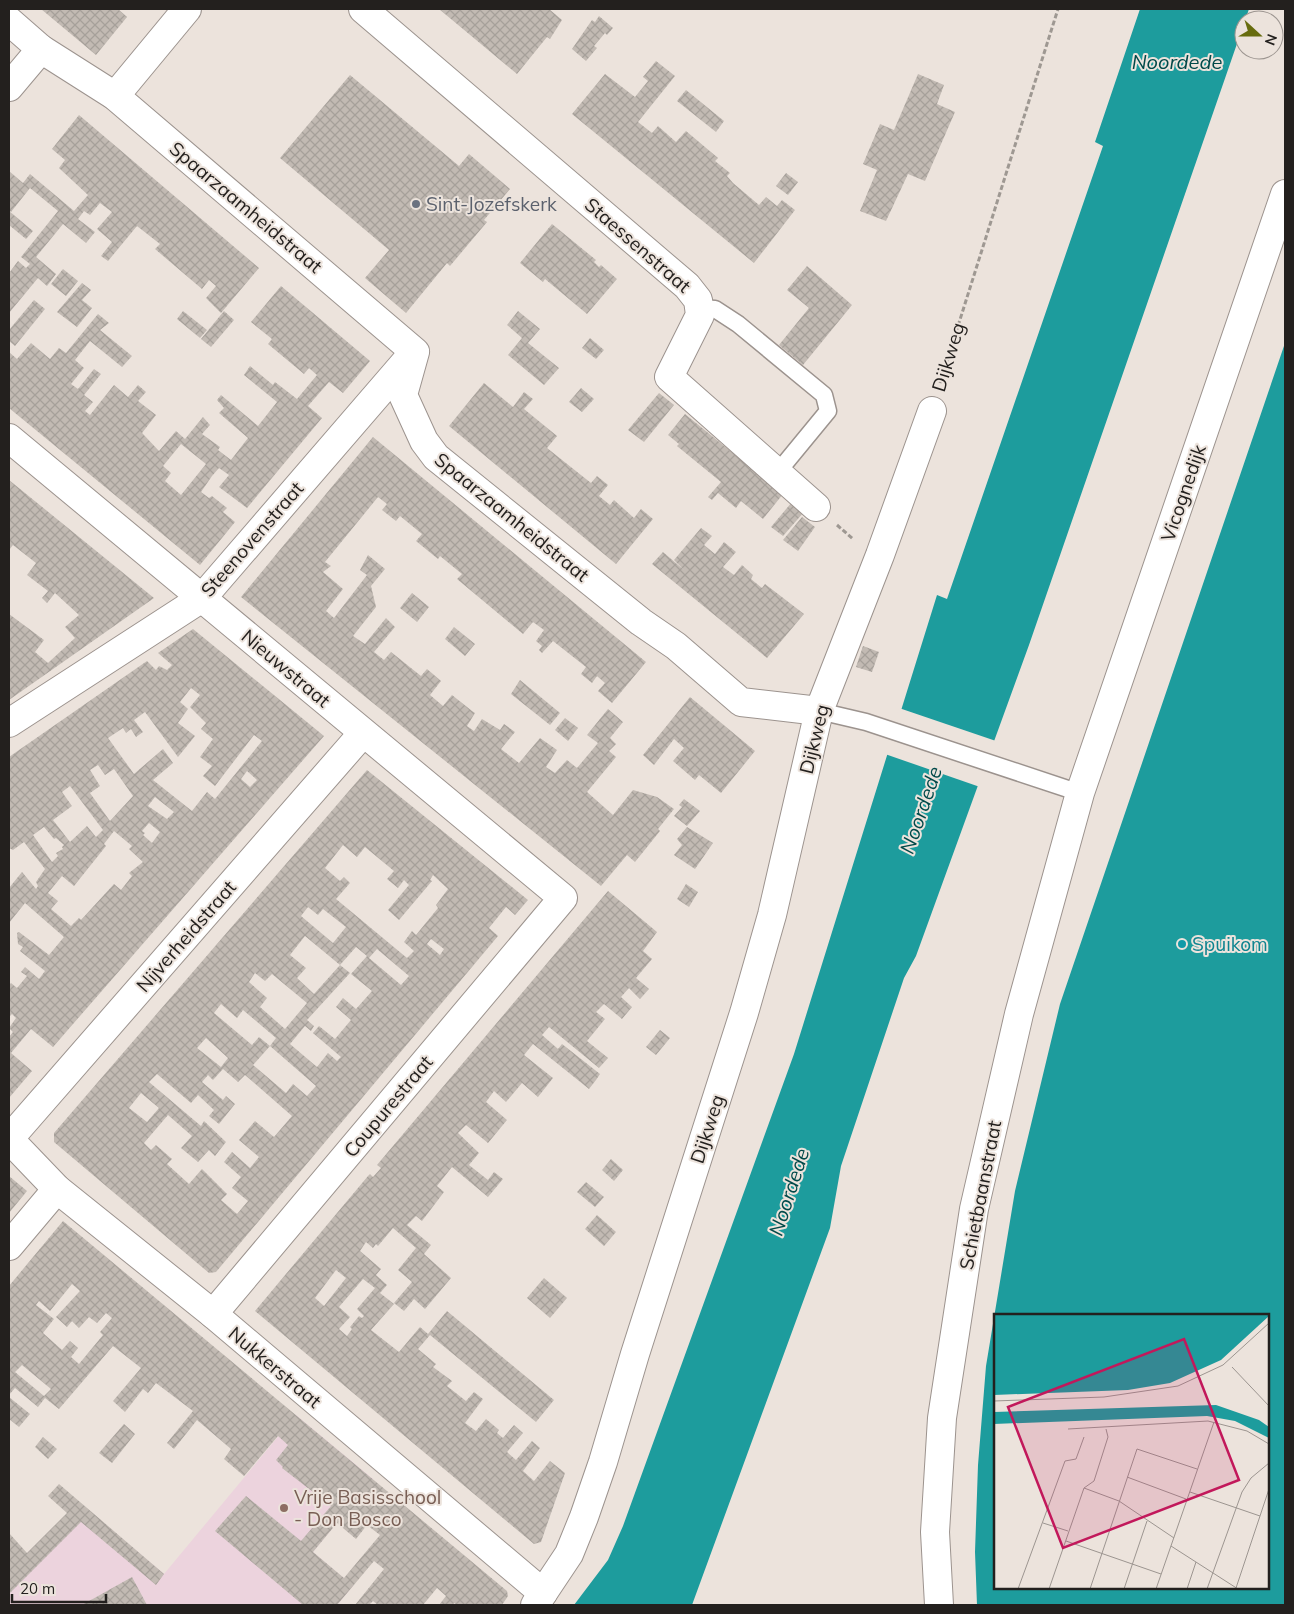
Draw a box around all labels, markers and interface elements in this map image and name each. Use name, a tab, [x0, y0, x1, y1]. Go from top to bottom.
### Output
north arrow	[1234, 10, 1284, 60]
text: N	[1261, 31, 1281, 48]
water label: Noordede	[1132, 49, 1222, 74]
street label: Spaarzaamheidstraat	[165, 136, 327, 278]
place label: Sint-Jozefskerk	[426, 192, 557, 216]
street label: Staessenstraat	[580, 192, 696, 298]
marker: Sint-Jozefskerk	[410, 198, 422, 210]
street label: Dijkweg	[926, 320, 970, 394]
street label: Vicognedijk	[1155, 441, 1211, 545]
street label: Spaarzaamheidstraat	[430, 447, 594, 587]
street label: Steenovenstraat	[196, 476, 309, 601]
street label: Nieuwstraat	[237, 624, 336, 712]
street label: Dijkweg	[794, 702, 834, 776]
water label: Noordede	[894, 763, 947, 857]
street label: Nijverheidstraat	[131, 875, 241, 997]
place label: Spuikom	[1192, 932, 1268, 956]
marker: Spuikom	[1176, 938, 1188, 950]
street label: Coupurestraat	[338, 1050, 438, 1162]
street label: Dijkweg	[685, 1092, 729, 1166]
street label: Schietbaanstraat	[954, 1118, 1006, 1272]
water label: Noordede	[763, 1145, 814, 1239]
inset map	[994, 1314, 1269, 1589]
street label: Nukkerstraat	[224, 1321, 327, 1413]
place label: Vrije Basisschool - Don Bosco	[294, 1485, 441, 1531]
marker: Vrije Basisschool - Don Bosco	[278, 1502, 290, 1514]
scale bar	[12, 1572, 106, 1604]
text: 20 m	[20, 1579, 55, 1598]

